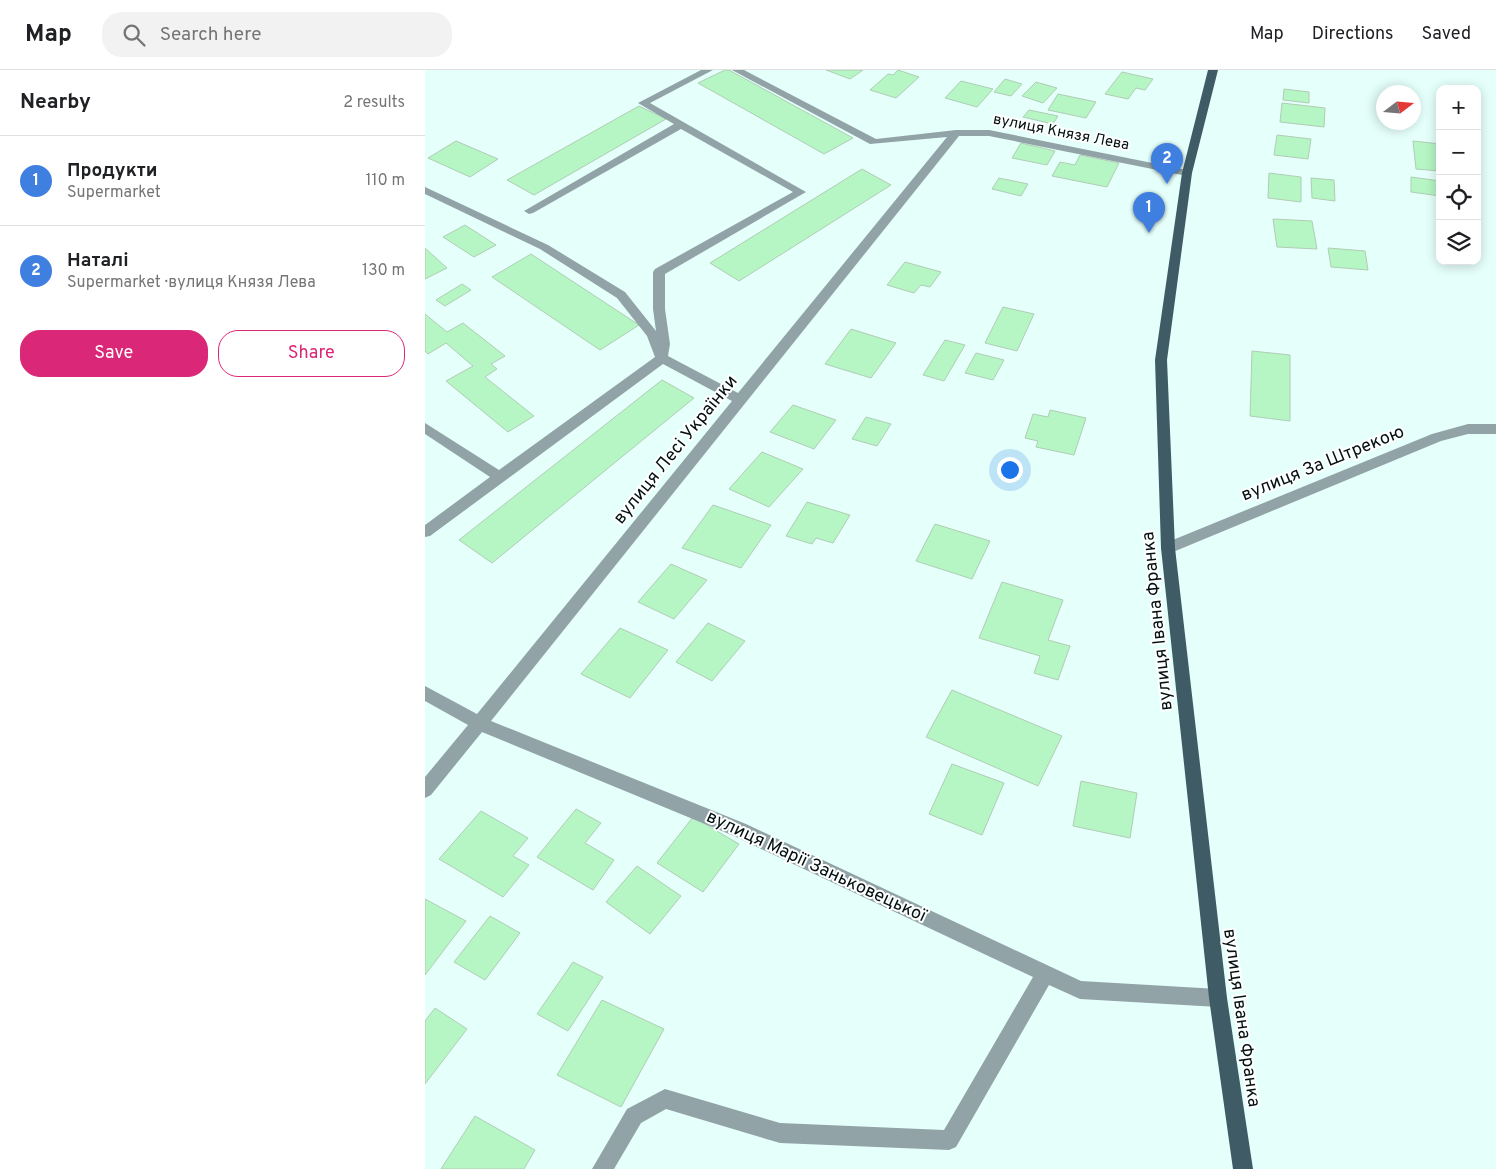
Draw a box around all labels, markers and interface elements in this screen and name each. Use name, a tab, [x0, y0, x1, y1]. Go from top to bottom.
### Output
search box	[102, 12, 452, 57]
text: Map	[25, 20, 72, 50]
icon: search	[120, 21, 148, 49]
text: Search here	[160, 23, 261, 47]
text: Map	[1250, 23, 1284, 46]
text: Directions	[1312, 23, 1394, 46]
text: Saved	[1422, 23, 1471, 46]
north arrow	[1376, 85, 1421, 130]
map controls	[1436, 85, 1481, 265]
button: +	[1436, 85, 1481, 130]
text: Nearby	[20, 89, 91, 116]
text: 2 results	[343, 93, 405, 113]
street label: вулиця Князя Лева	[991, 110, 1131, 156]
button: −	[1436, 130, 1481, 175]
pin: 2	[1151, 143, 1183, 184]
text: Продукти	[67, 159, 158, 183]
text: 1	[33, 171, 39, 191]
text: 110 m	[365, 171, 405, 191]
button: locate	[1436, 175, 1481, 220]
text: Supermarket	[67, 183, 161, 203]
pin: 1	[1133, 192, 1165, 233]
button: layers	[1436, 220, 1481, 265]
text: Наталi	[67, 249, 129, 273]
text: 2	[31, 261, 41, 281]
text: 130 m	[362, 261, 405, 281]
text: Supermarket · вулиця Князя Лева	[67, 273, 316, 293]
button: Save	[20, 330, 208, 377]
button: Share	[218, 330, 405, 377]
street label: вулиця Лесі Українки	[609, 371, 743, 529]
street label: вулиця За Штрекою	[1238, 421, 1408, 507]
your location	[997, 457, 1023, 483]
street label: вулиця Івана Франка	[1137, 530, 1179, 712]
street label: вулиця Марії Заньковецької	[702, 806, 930, 928]
street label: вулиця Івана Франка	[1217, 927, 1265, 1109]

